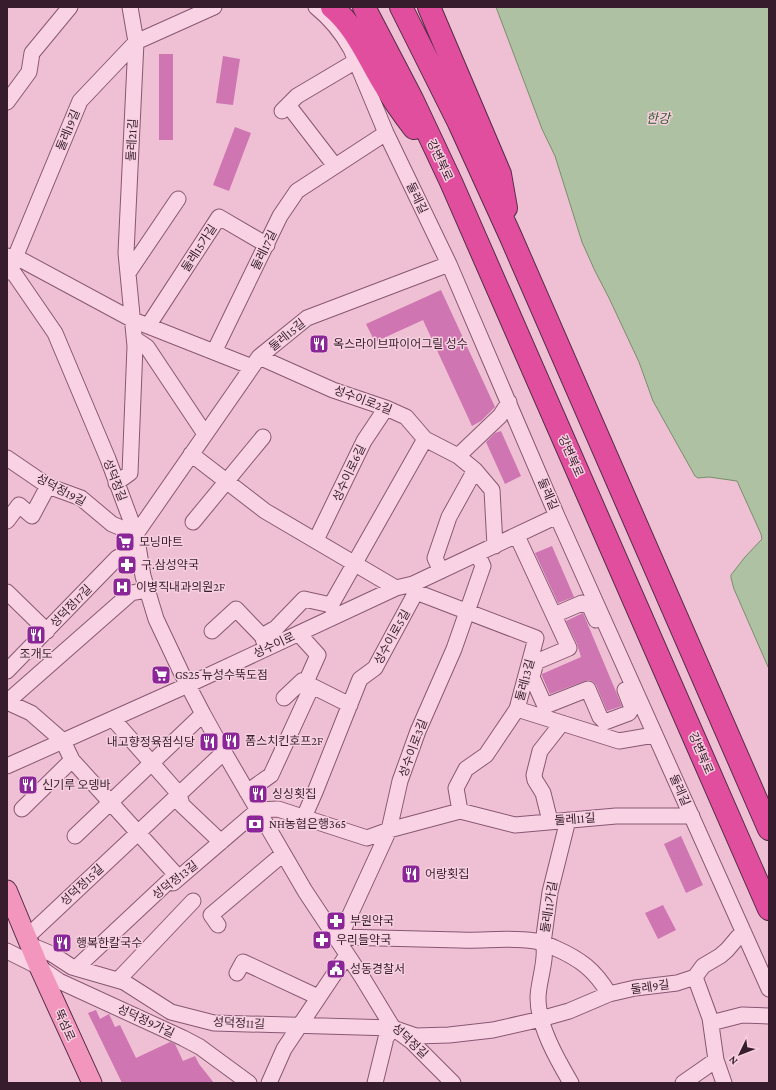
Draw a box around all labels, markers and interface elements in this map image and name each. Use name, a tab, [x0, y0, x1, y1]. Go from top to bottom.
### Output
street label: 둘레19길	[53, 107, 83, 153]
water label: 한강	[646, 111, 672, 126]
street label: 둘레21길	[124, 118, 140, 162]
street label: 강변북로	[424, 137, 456, 183]
street label: 둘레길	[403, 180, 431, 216]
street label: 둘레15가길	[178, 222, 220, 274]
street label: 둘레17길	[248, 228, 280, 272]
street label: 둘레15길	[266, 316, 308, 354]
restaurant icon: 옥스라이브파이어그릴 성수	[308, 333, 330, 355]
place label: 옥스라이브파이어그릴 성수	[333, 337, 468, 351]
street label: 성수이로2길	[332, 383, 394, 417]
street label: 강변북로	[556, 433, 586, 479]
street label: 성수이로6길	[330, 442, 368, 504]
street label: 성덕정길	[101, 457, 129, 503]
street label: 성덕정19길	[34, 471, 88, 509]
street label: 둘레길	[535, 476, 561, 512]
supermarket icon: 모닝마트	[114, 531, 136, 553]
place label: 모닝마트	[139, 535, 183, 549]
pharmacy icon: 구.삼성약국	[116, 554, 138, 576]
place label: 구.삼성약국	[141, 558, 199, 572]
hospital icon: 이병직내과의원2F	[111, 576, 133, 598]
place label: 이병직내과의원2F	[136, 580, 225, 594]
street label: 성덕정17길	[47, 582, 95, 630]
street label: 성수이로5길	[371, 607, 413, 667]
restaurant icon: 조개도	[25, 624, 47, 646]
street label: 성수이로	[251, 629, 297, 661]
place label: 조개도	[19, 647, 53, 661]
street label: 둘레13길	[513, 658, 537, 702]
supermarket icon: GS25 뉴성수뚝도점	[150, 664, 172, 686]
place label: GS25 뉴성수뚝도점	[175, 668, 268, 682]
street label: 성수이로3길	[396, 717, 430, 779]
restaurant icon: 폼스치킨호프2F	[220, 730, 242, 752]
street label: 강변북로	[686, 730, 716, 776]
restaurant icon: 내고향정육점식당	[198, 731, 220, 753]
place label: 폼스치킨호프2F	[245, 734, 323, 748]
place label: 내고향정육점식당	[107, 735, 195, 749]
street label: 둘레길	[667, 772, 693, 808]
restaurant icon: 신기루 오뎅바	[17, 774, 39, 796]
place label: 신기루 오뎅바	[42, 778, 111, 792]
restaurant icon: 싱싱횟집	[247, 783, 269, 805]
place label: 싱싱횟집	[272, 787, 316, 801]
street label: 둘레11길	[554, 811, 596, 827]
bank icon: NH농협은행365	[244, 813, 266, 835]
place label: NH농협은행365	[269, 817, 346, 831]
street label: 성덕정13길	[149, 858, 201, 902]
street label: 성덕정15길	[58, 862, 106, 908]
restaurant icon: 어랑횟집	[400, 863, 422, 885]
place label: 어랑횟집	[425, 867, 469, 881]
street label: 둘레11가길	[538, 880, 560, 934]
pharmacy icon: 부원약국	[325, 910, 347, 932]
place label: 부원약국	[350, 914, 394, 928]
pharmacy icon: 우리들약국	[311, 929, 333, 951]
restaurant icon: 행복한칼국수	[51, 932, 73, 954]
place label: 우리들약국	[336, 933, 391, 947]
place label: 행복한칼국수	[76, 936, 142, 950]
public building icon: 성동경찰서	[325, 958, 347, 980]
place label: 성동경찰서	[350, 962, 405, 976]
street label: 둘레9길	[630, 977, 670, 997]
street label: 성덕정9가길	[115, 1002, 177, 1040]
street label: 뚝섬로	[52, 1007, 78, 1043]
street label: 성덕정11길	[213, 1015, 265, 1031]
street label: 성덕정길	[389, 1021, 431, 1061]
north arrow	[720, 1034, 760, 1074]
text: N	[725, 1054, 740, 1068]

